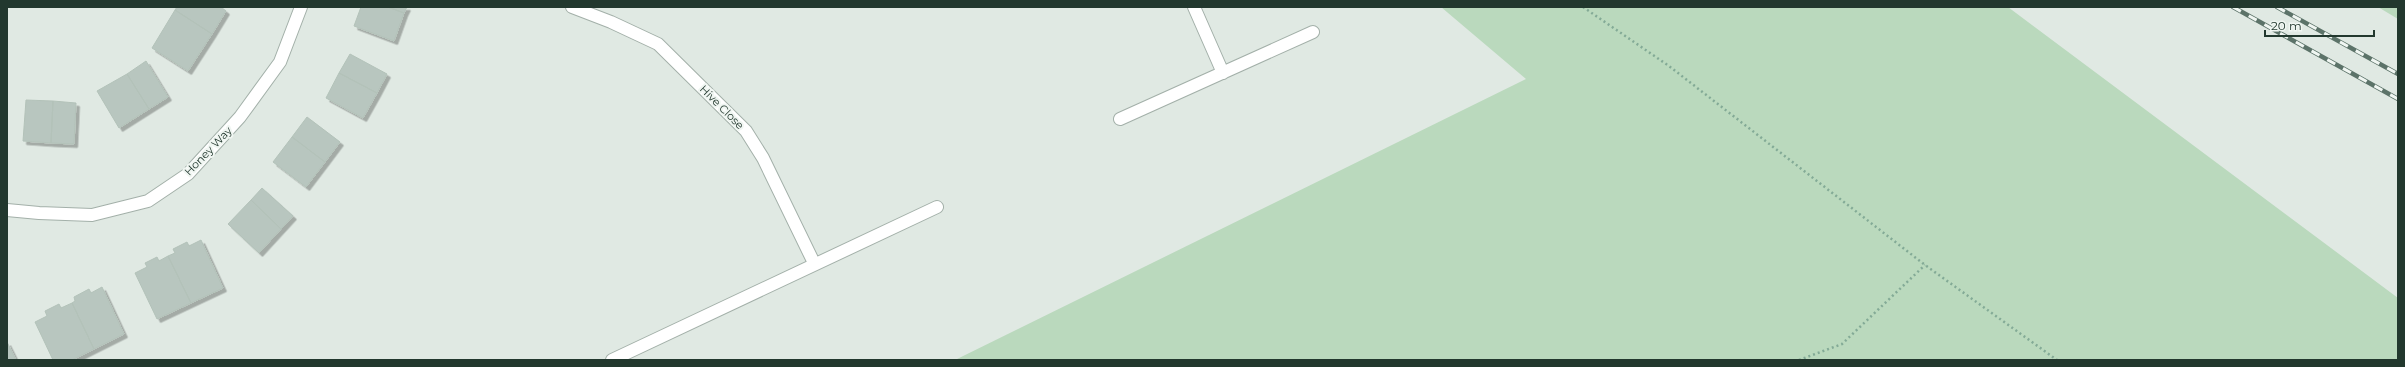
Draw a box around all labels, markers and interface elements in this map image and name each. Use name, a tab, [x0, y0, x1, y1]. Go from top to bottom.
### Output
scale bar	[2265, 12, 2374, 38]
text: 20 m	[2271, 18, 2302, 33]
street label: Hive Close	[697, 82, 747, 132]
street label: Honey Way	[181, 124, 235, 178]

